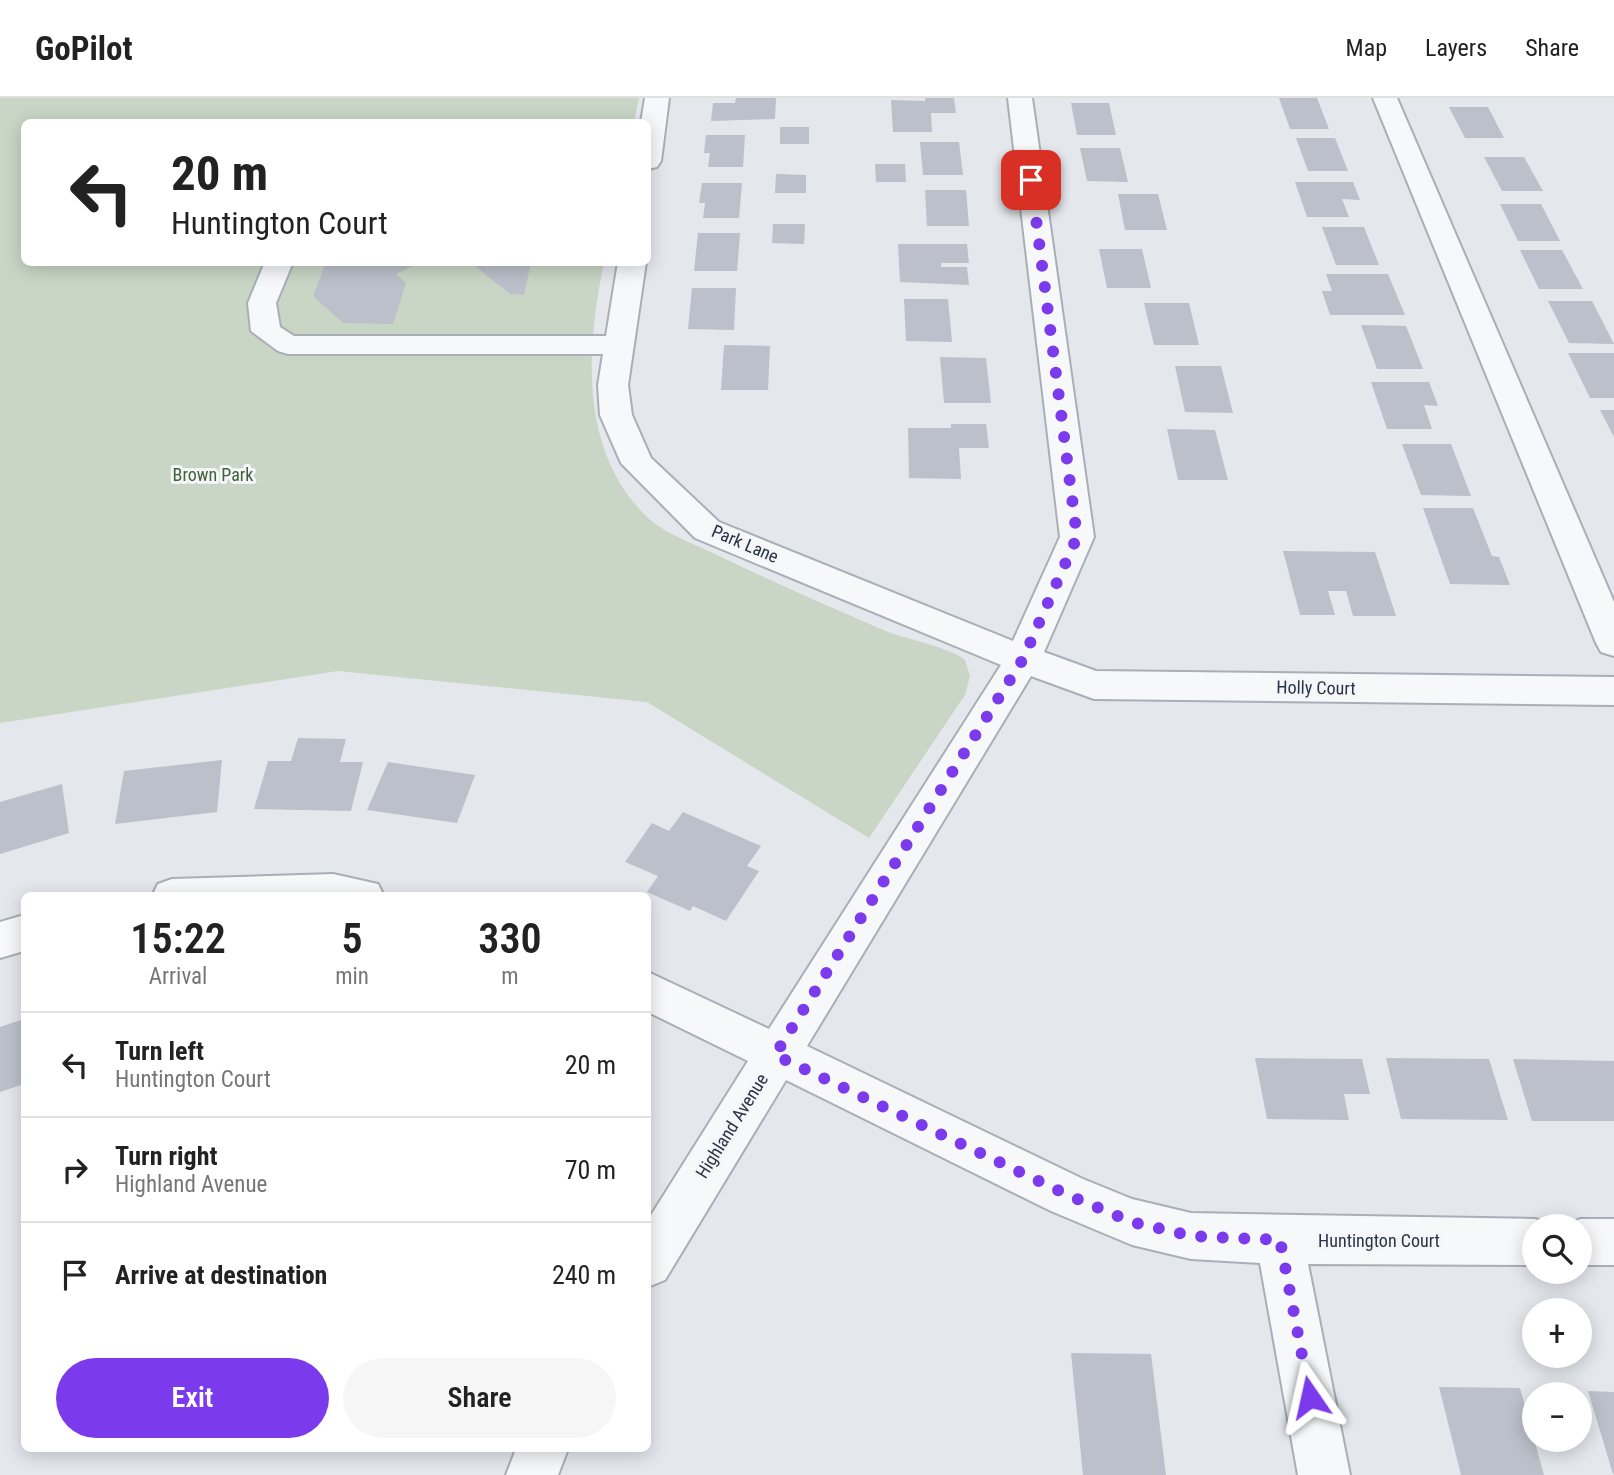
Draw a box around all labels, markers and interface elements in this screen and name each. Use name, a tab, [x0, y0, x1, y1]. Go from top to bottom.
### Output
text: GoPilot	[35, 29, 133, 68]
text: Map	[1346, 34, 1387, 62]
text: Layers	[1425, 34, 1487, 62]
text: Share	[1525, 34, 1579, 62]
text: 20 m	[171, 145, 268, 202]
icon: left	[56, 147, 147, 238]
pin	[1001, 150, 1061, 210]
icon: arrive	[1012, 161, 1050, 199]
text: Huntington Court	[171, 204, 388, 242]
park label: Brown Park	[173, 464, 253, 485]
street label: Park Lane	[709, 520, 782, 567]
street label: Holly Court	[1276, 676, 1356, 699]
text: 15:22	[130, 914, 226, 963]
text: 5	[342, 914, 363, 963]
text: 330	[478, 914, 542, 963]
text: Arrival	[149, 963, 207, 990]
text: min	[335, 963, 369, 990]
text: m	[501, 963, 519, 990]
text: Turn left	[115, 1036, 204, 1066]
icon: left	[56, 1046, 94, 1084]
text: 20 m	[565, 1050, 616, 1080]
text: Huntington Court	[115, 1066, 271, 1093]
street label: Highland Avenue	[691, 1070, 772, 1182]
text: Turn right	[115, 1141, 217, 1171]
icon: right	[56, 1151, 94, 1189]
text: 70 m	[565, 1155, 616, 1185]
text: Highland Avenue	[115, 1171, 267, 1198]
map controls	[1522, 1214, 1592, 1452]
button: search	[1522, 1214, 1592, 1284]
street label: Huntington Court	[1318, 1230, 1440, 1251]
icon: arrive	[56, 1256, 94, 1294]
text: Arrive at destination	[115, 1260, 327, 1290]
text: 240 m	[552, 1260, 616, 1290]
button: +	[1522, 1298, 1592, 1368]
button: Exit	[56, 1358, 329, 1438]
button: Share	[343, 1358, 616, 1438]
position arrow	[1273, 1360, 1347, 1434]
button: −	[1522, 1382, 1592, 1452]

